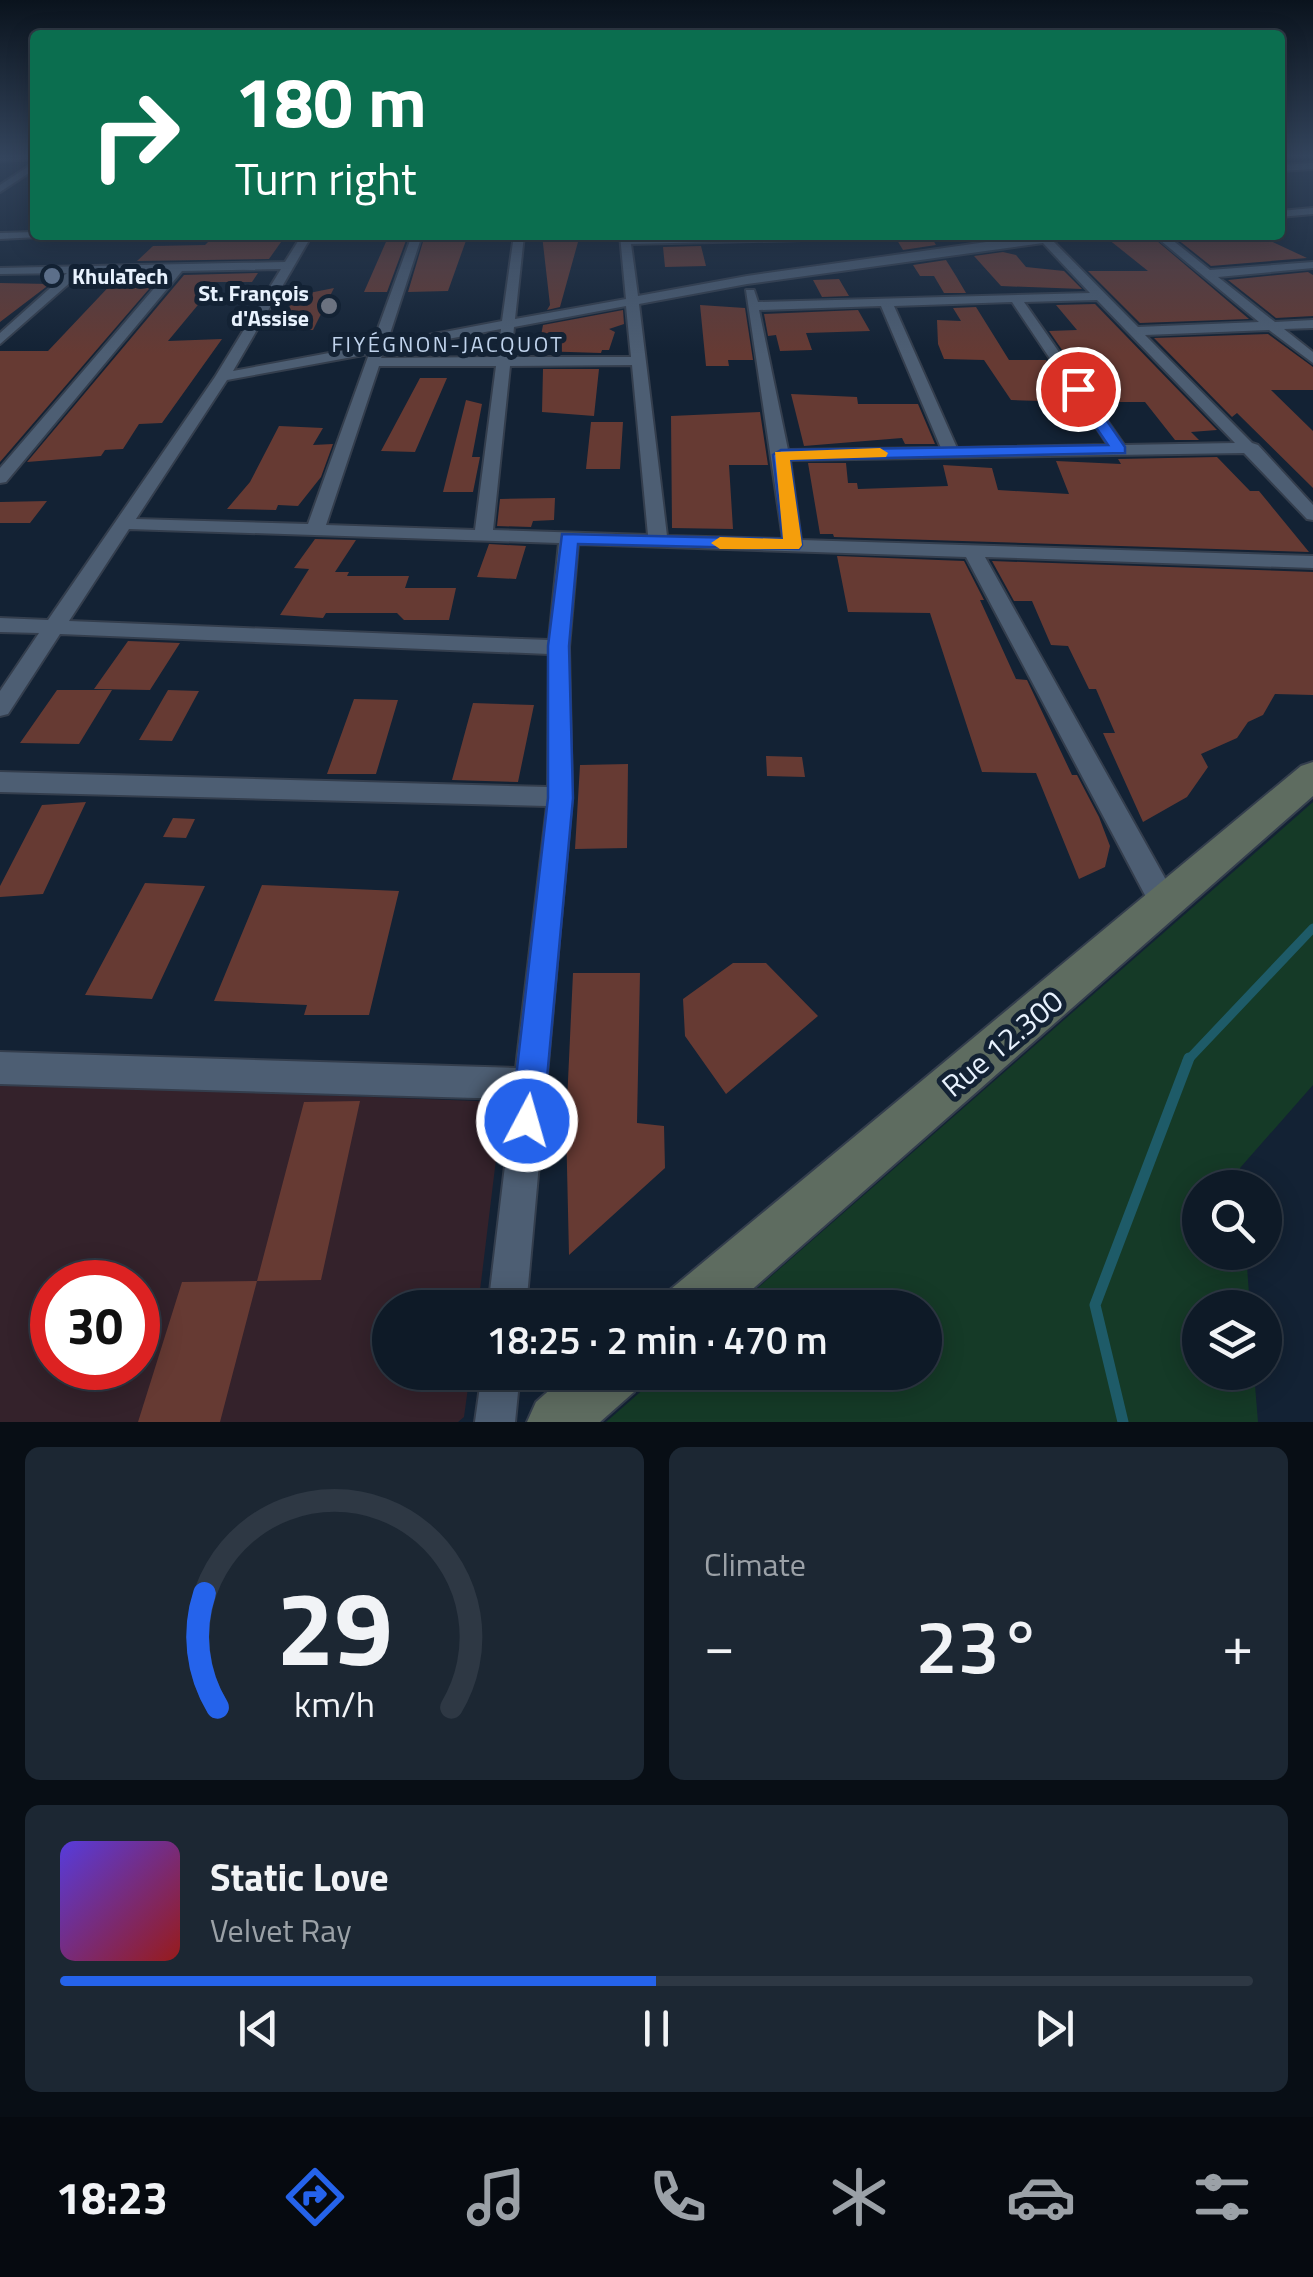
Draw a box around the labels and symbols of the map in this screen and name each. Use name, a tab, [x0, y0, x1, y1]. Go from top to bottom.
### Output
place label: KhulaTech	[72, 259, 168, 293]
marker: KhulaTech	[41, 265, 63, 287]
place label: St. François d'Assise	[198, 276, 309, 335]
marker: St. François d'Assise	[318, 295, 340, 317]
district label: FIYÉGNON-JACQUOT	[332, 327, 564, 361]
pin	[1036, 347, 1121, 432]
street label: Rue 12.300	[931, 978, 1073, 1108]
position arrow	[475, 1069, 579, 1173]
speed limit sign: 30	[30, 1260, 160, 1390]

